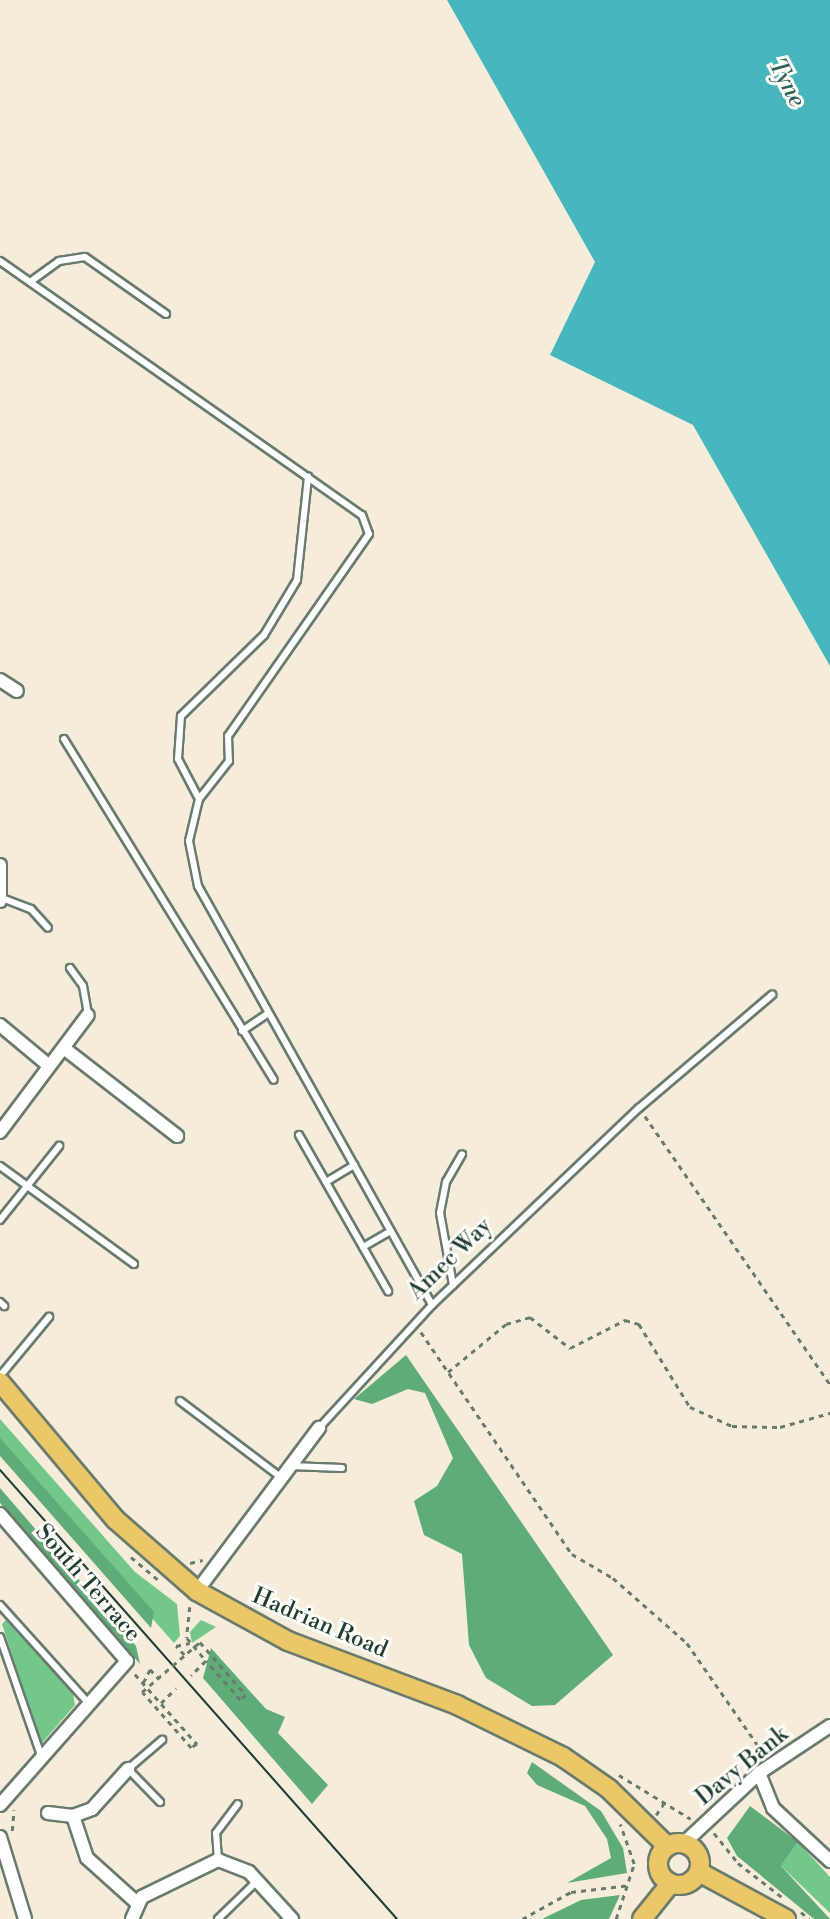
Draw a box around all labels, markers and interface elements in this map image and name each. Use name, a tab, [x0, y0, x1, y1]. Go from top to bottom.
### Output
water label: Tyne	[761, 54, 811, 112]
street label: Amec Way	[402, 1212, 498, 1306]
street label: South Terrace	[29, 1519, 147, 1647]
street label: Hadrian Road	[248, 1582, 392, 1664]
street label: Davy Bank	[690, 1721, 794, 1811]

